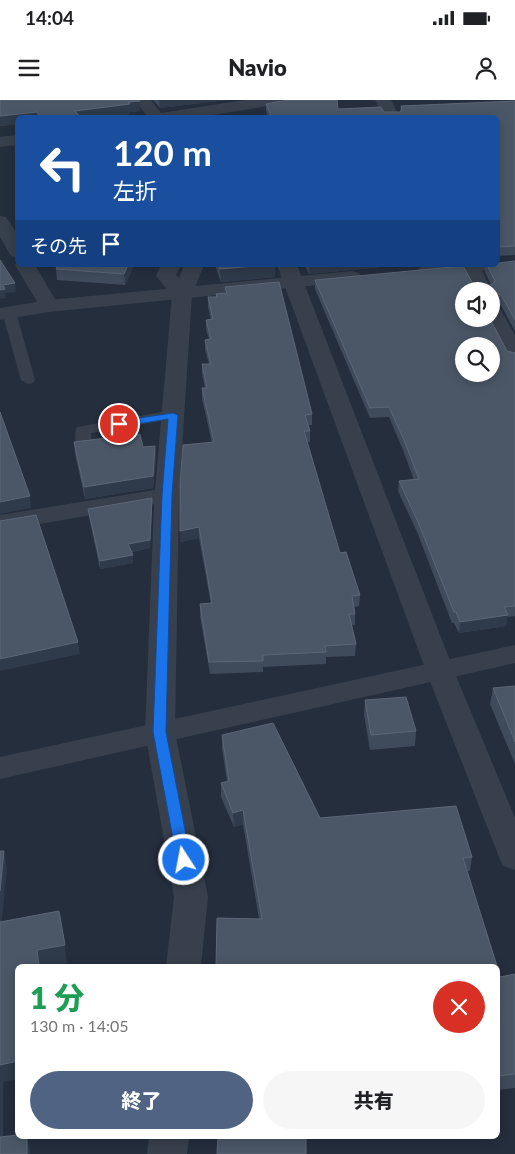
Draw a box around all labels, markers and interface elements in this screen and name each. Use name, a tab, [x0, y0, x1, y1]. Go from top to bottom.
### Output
text: 14:04	[25, 6, 74, 29]
icon: menu	[15, 54, 43, 82]
text: Navio	[228, 54, 287, 81]
icon: person	[472, 54, 500, 82]
text: 120 m	[113, 131, 212, 173]
icon: left	[30, 135, 95, 200]
text: 左折	[113, 177, 157, 204]
icon: arrive	[97, 230, 125, 258]
text: その先	[30, 234, 87, 257]
map controls	[455, 282, 500, 382]
button: sound	[455, 282, 500, 327]
button: search	[455, 337, 500, 382]
pin	[98, 403, 140, 445]
icon: arrive	[105, 410, 133, 438]
position arrow	[157, 833, 209, 885]
text: 1 分	[30, 979, 84, 1015]
button: close	[433, 981, 485, 1033]
text: 130 m · 14:05	[30, 1016, 129, 1035]
button: 終了	[30, 1071, 253, 1129]
button: 共有	[263, 1071, 485, 1129]

